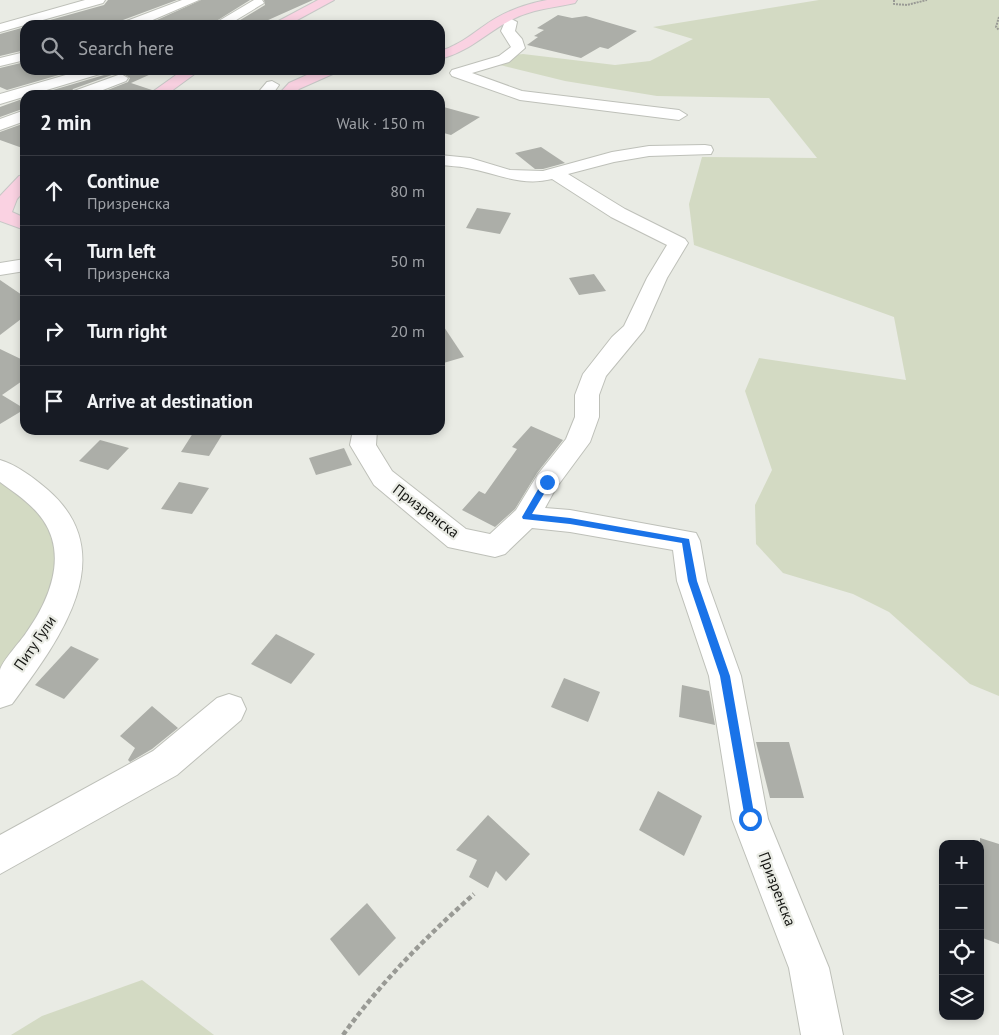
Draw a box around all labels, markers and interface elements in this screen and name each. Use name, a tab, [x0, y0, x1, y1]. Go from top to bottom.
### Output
search box	[20, 20, 445, 75]
icon: search	[38, 34, 66, 62]
text: Search here	[78, 36, 174, 60]
text: 2 min	[40, 109, 91, 136]
text: Walk · 150 m	[336, 113, 425, 133]
text: Continue	[87, 169, 159, 193]
icon: ahead	[40, 177, 68, 205]
text: 80 m	[390, 181, 425, 201]
text: Призренска	[87, 193, 170, 213]
text: Turn left	[87, 239, 156, 263]
icon: left	[40, 247, 68, 275]
text: 50 m	[390, 251, 425, 271]
text: Призренска	[87, 263, 170, 283]
icon: right	[40, 317, 68, 345]
text: Turn right	[87, 319, 167, 343]
text: 20 m	[390, 321, 425, 341]
icon: arrive	[40, 387, 68, 415]
text: Arrive at destination	[87, 389, 253, 413]
route end	[536, 471, 559, 494]
street label: Призренска	[389, 480, 463, 542]
street label: Питу Гули	[9, 612, 60, 674]
route start	[739, 808, 762, 831]
map controls	[939, 840, 984, 1020]
button: +	[939, 840, 984, 885]
street label: Призренска	[755, 849, 800, 929]
button: −	[939, 885, 984, 930]
button: locate	[939, 930, 984, 975]
button: layers	[939, 975, 984, 1020]

